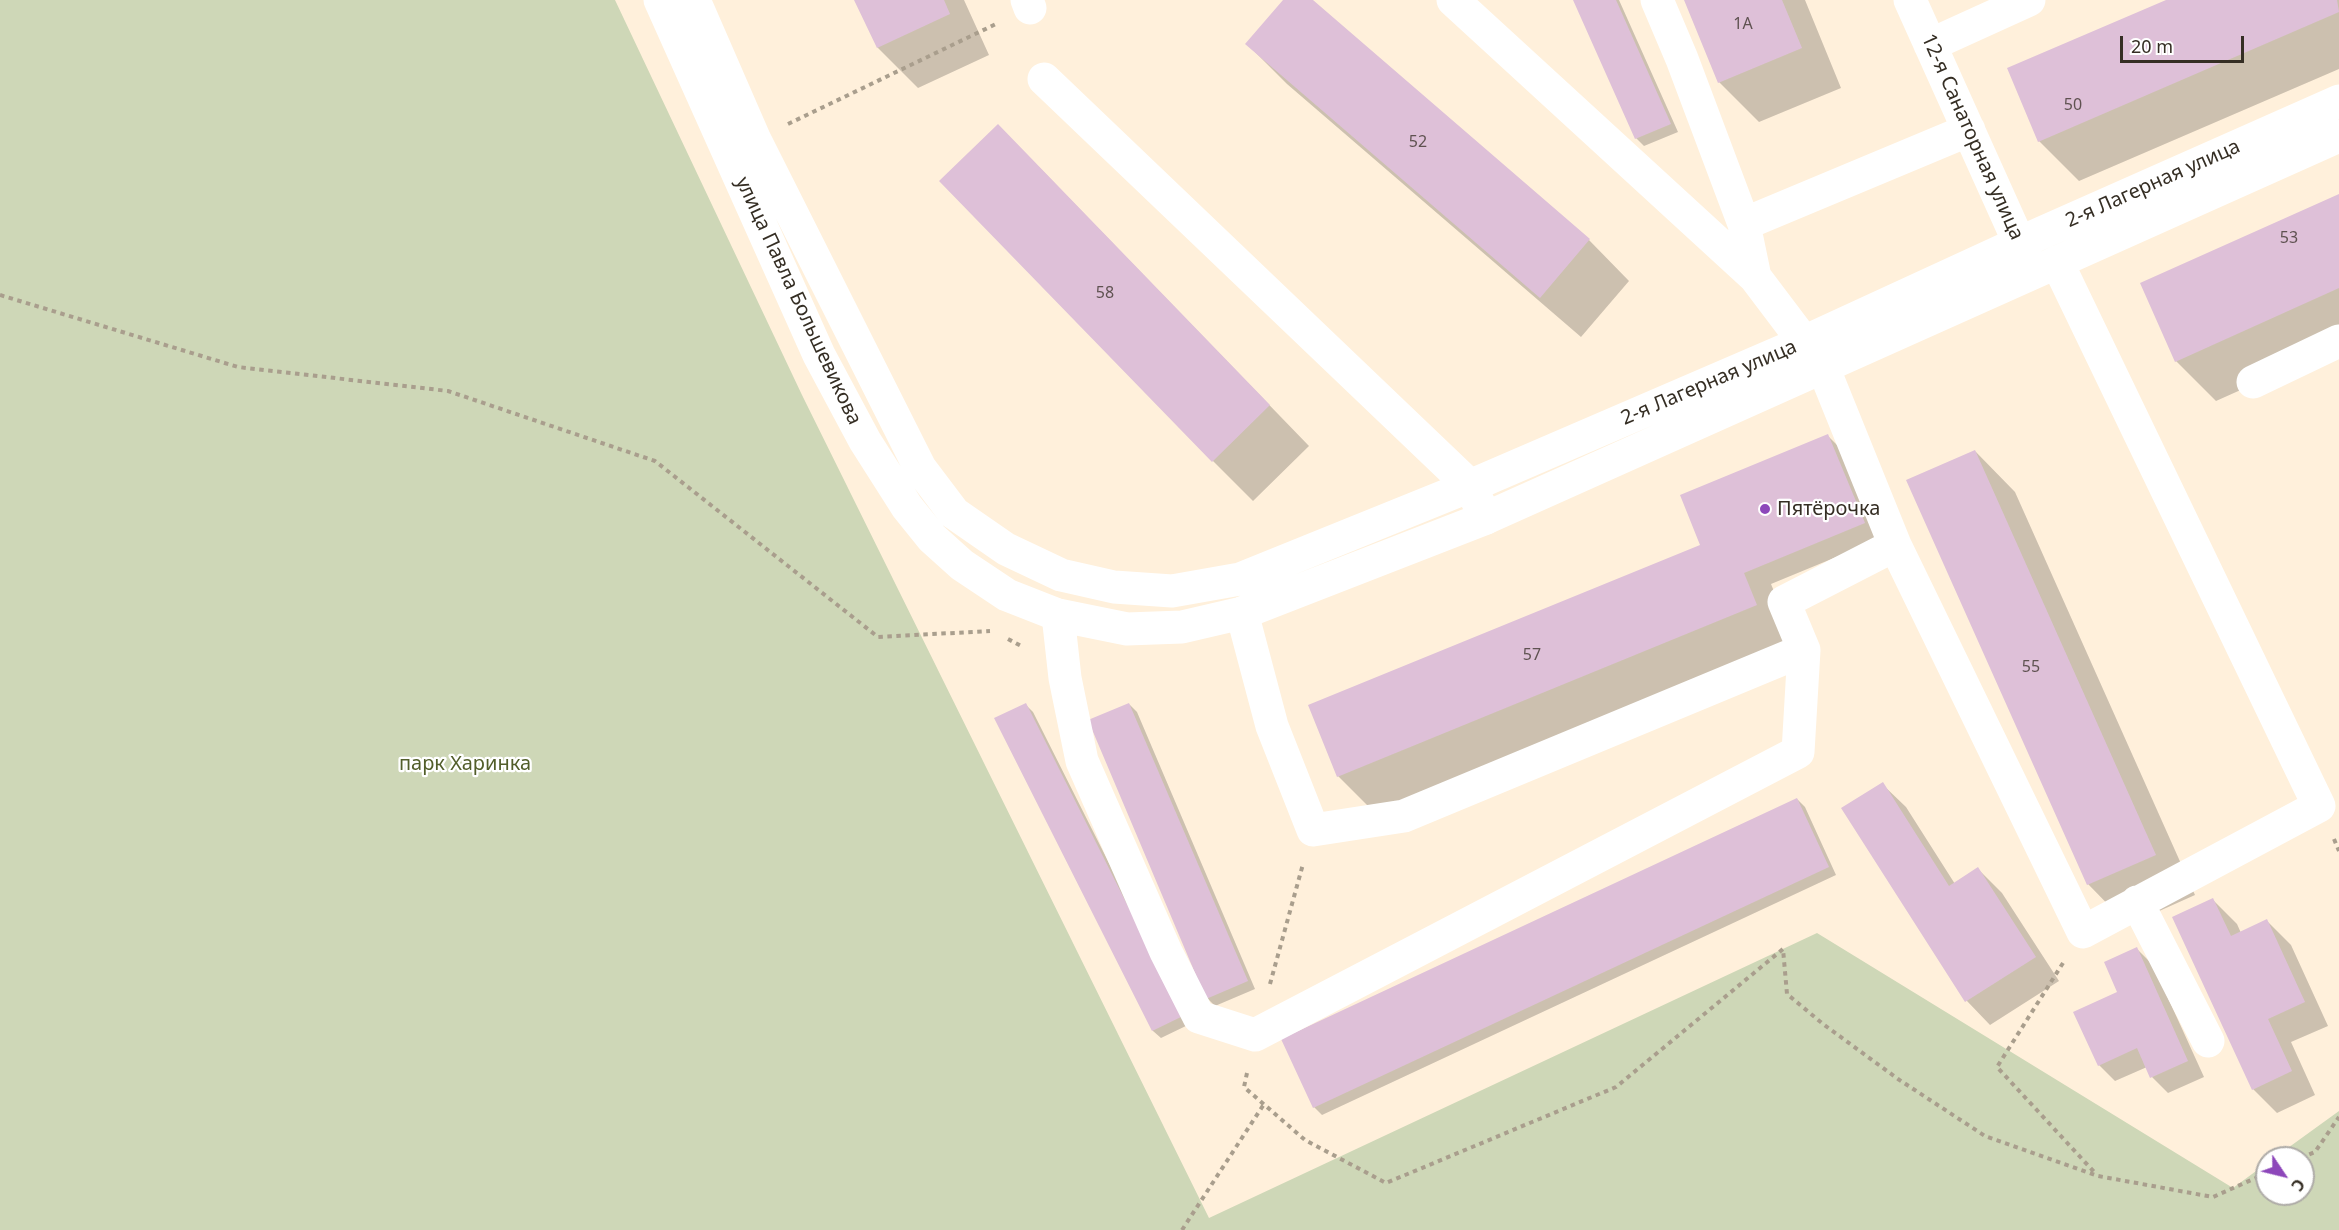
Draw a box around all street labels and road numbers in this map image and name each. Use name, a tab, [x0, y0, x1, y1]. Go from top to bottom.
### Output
street label: 12-я Санаторная улица	[1916, 30, 2028, 244]
street label: 2-я Лагерная улица	[2062, 135, 2244, 233]
street label: улица Павла Большевикова	[730, 173, 866, 429]
street label: 2-я Лагерная улица	[1618, 335, 1800, 431]

